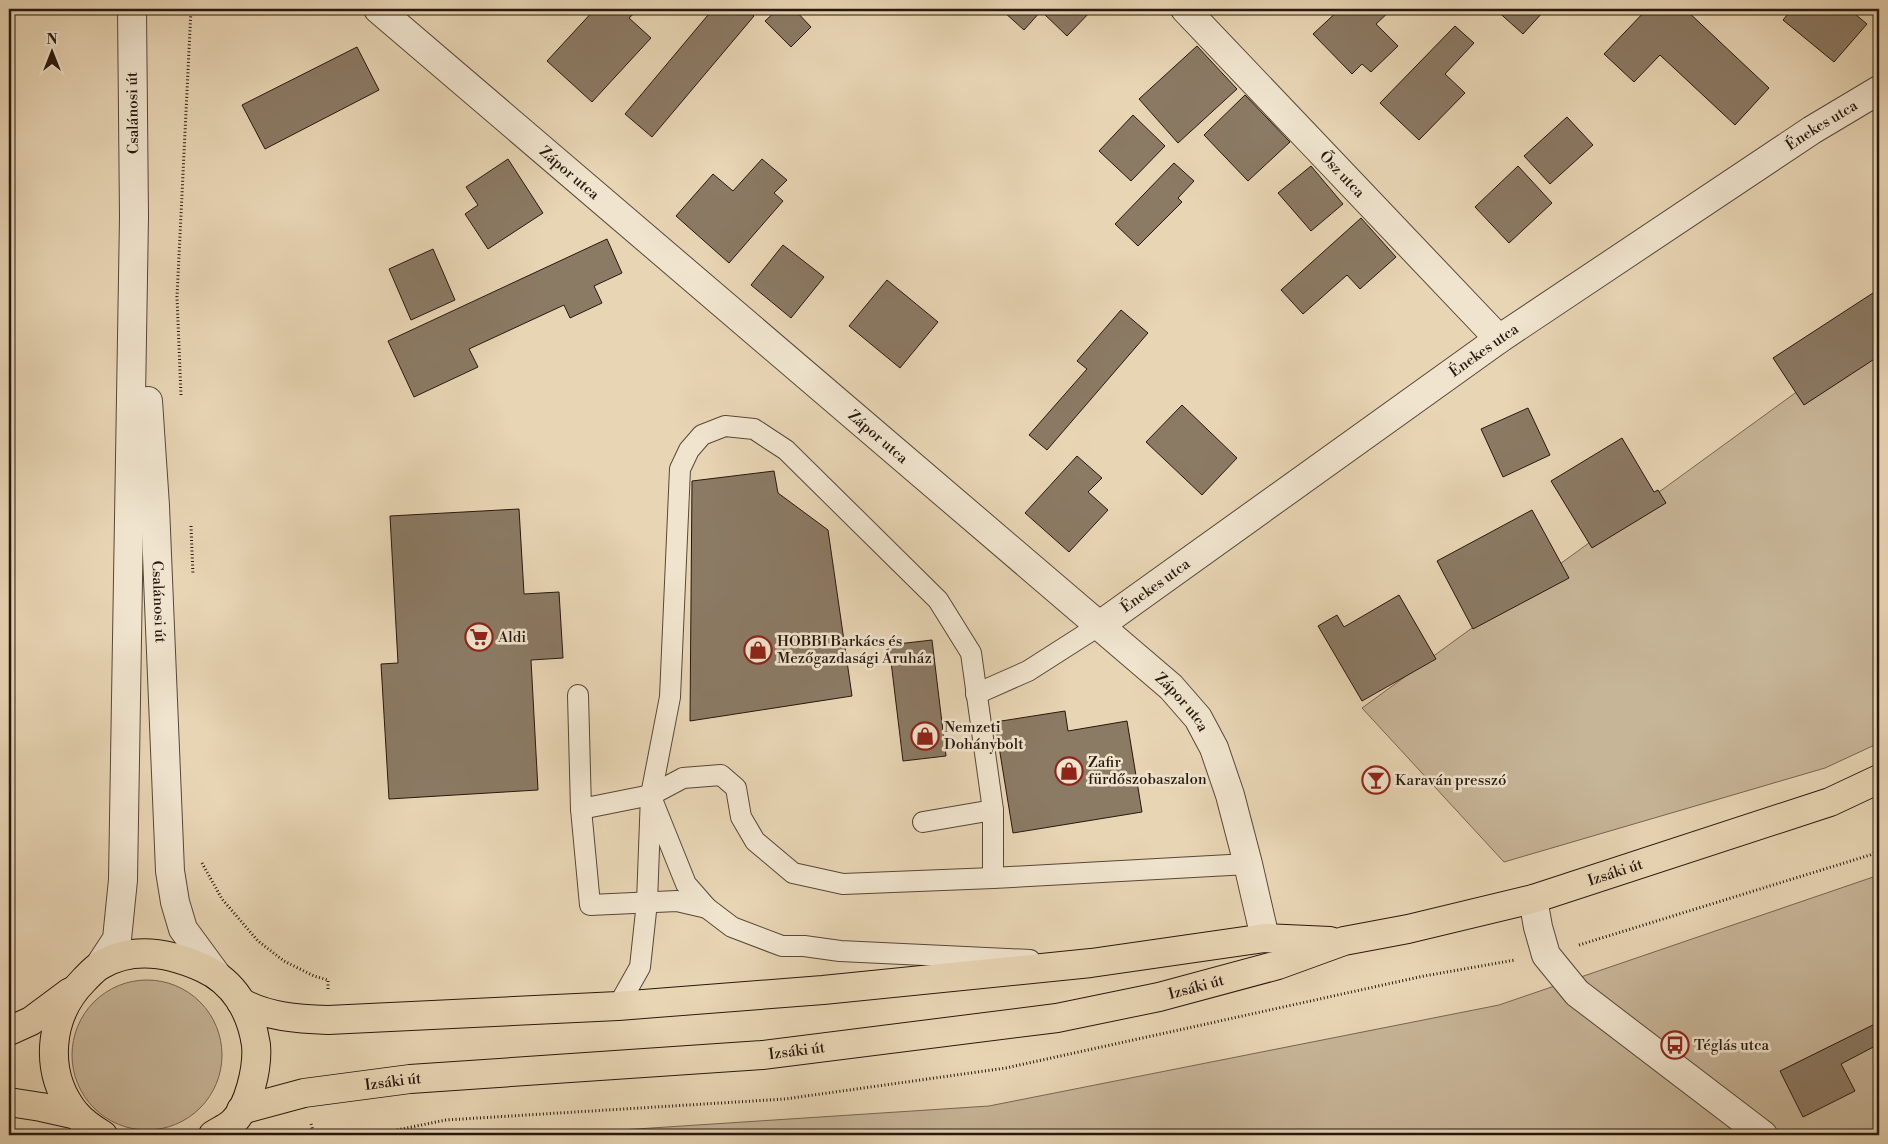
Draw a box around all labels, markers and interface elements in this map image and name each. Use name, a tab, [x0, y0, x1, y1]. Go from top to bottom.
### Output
north arrow	[28, 28, 78, 78]
text: N	[46, 31, 58, 49]
street label: Csalánosi út	[123, 71, 143, 154]
street label: Énekes utca	[1782, 95, 1861, 154]
street label: Zápor utca	[536, 142, 604, 204]
street label: Ősz utca	[1315, 146, 1369, 202]
street label: Énekes utca	[1445, 319, 1522, 381]
street label: Zápor utca	[844, 406, 912, 468]
street label: Énekes utca	[1116, 554, 1194, 617]
street label: Csalánosi út	[148, 560, 170, 644]
supermarket icon: Aldi	[464, 622, 494, 652]
place label: Aldi	[497, 628, 526, 647]
place label: HOBBI Barkács és Mezőgazdasági Áruház	[777, 632, 932, 668]
shop icon: HOBBI Barkács és Mezőgazdasági Áruház	[743, 635, 773, 665]
street label: Zápor utca	[1151, 668, 1213, 735]
place label: Nemzeti Dohánybolt	[944, 718, 1024, 754]
shop icon: Nemzeti Dohánybolt	[910, 721, 940, 751]
place label: Zafir fürdőszobaszalon	[1088, 753, 1207, 789]
shop icon: Zafir fürdőszobaszalon	[1054, 756, 1084, 786]
bar icon: Karaván presszó	[1361, 765, 1391, 795]
place label: Karaván presszó	[1395, 771, 1506, 790]
street label: Izsáki út	[1585, 854, 1646, 890]
street label: Izsáki út	[1166, 970, 1227, 1004]
bus stop icon: Téglás utca	[1660, 1030, 1690, 1060]
place label: Téglás utca	[1694, 1036, 1769, 1055]
street label: Izsáki út	[767, 1038, 827, 1064]
street label: Izsáki út	[364, 1069, 423, 1094]

